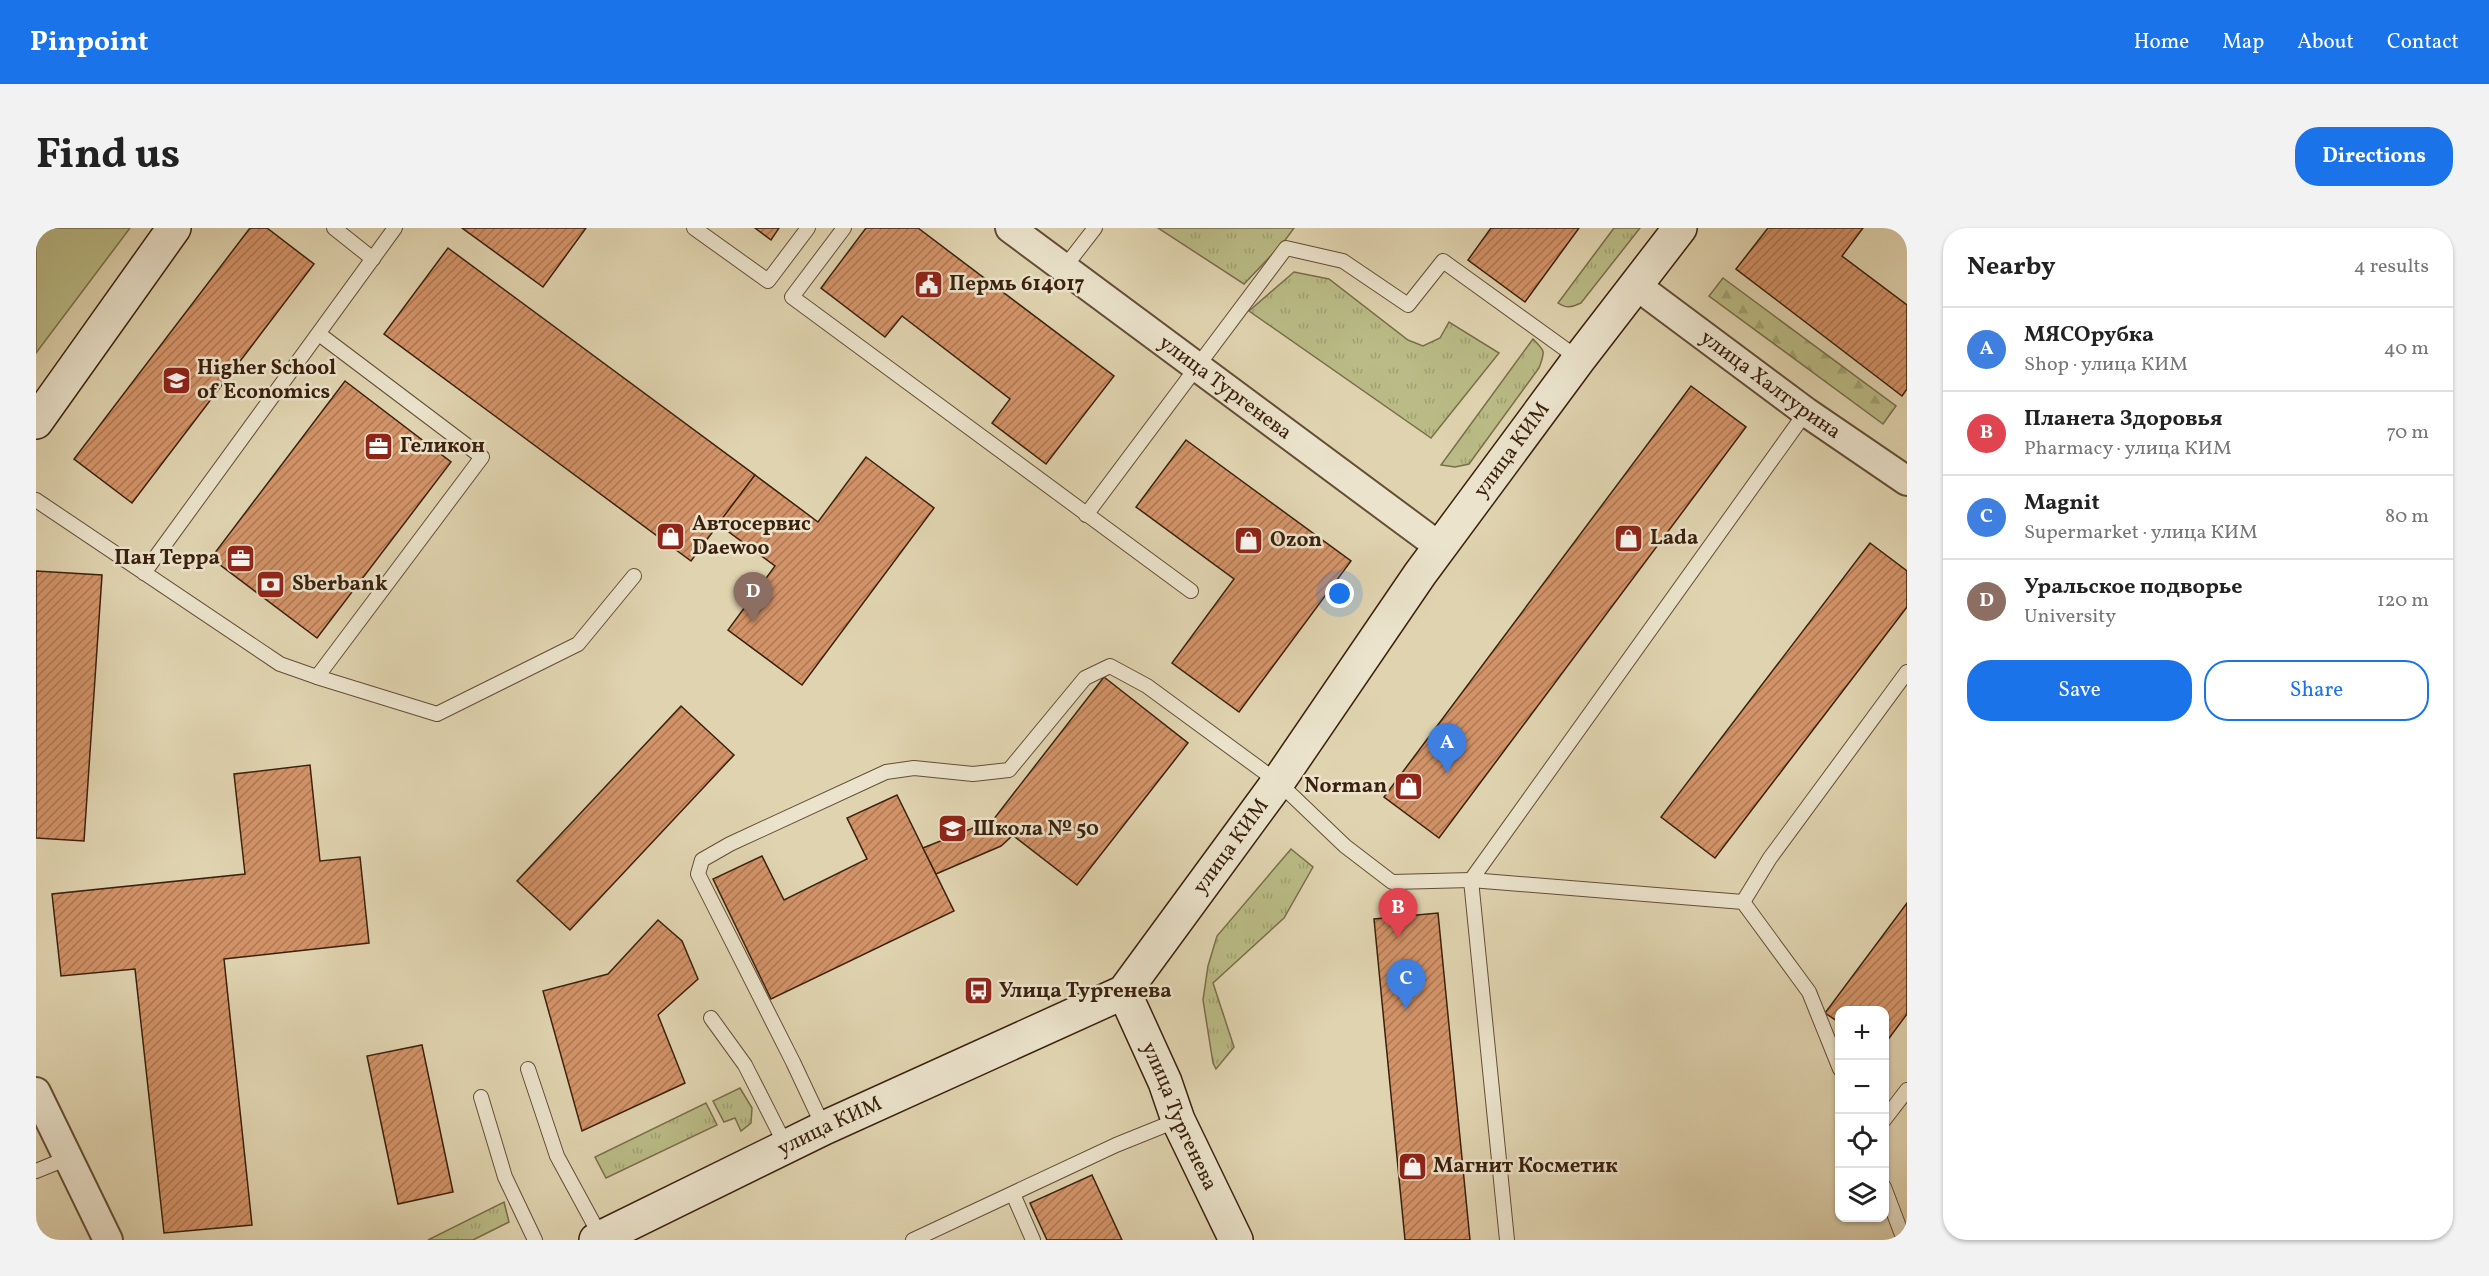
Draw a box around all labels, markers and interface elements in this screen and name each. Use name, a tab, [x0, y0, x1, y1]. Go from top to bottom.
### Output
text: Pinpoint	[30, 23, 148, 62]
text: Home	[2134, 28, 2189, 57]
text: Map	[2222, 28, 2264, 57]
text: About	[2297, 28, 2354, 57]
text: Contact	[2387, 28, 2459, 57]
text: Find us	[36, 127, 180, 186]
button: Directions	[2295, 127, 2453, 186]
text: Nearby	[1967, 249, 2056, 285]
text: 4 results	[2354, 253, 2429, 281]
public building icon: Пермь 614017	[912, 268, 944, 300]
place label: Пермь 614017	[949, 270, 1085, 299]
text: МЯСОрубка	[2024, 320, 2154, 351]
street label: улица Халтурина	[1694, 323, 1847, 446]
street label: улица Тургенева	[1153, 328, 1298, 447]
text: A	[1979, 335, 1994, 363]
text: 40 m	[2384, 335, 2429, 363]
text: Shop · улица КИМ	[2024, 351, 2188, 379]
place label: Higher School of Economics	[197, 354, 336, 407]
school or university icon: Higher School of Economics	[160, 364, 192, 396]
street label: улица КИМ	[1467, 396, 1557, 504]
text: Планета Здоровья	[2024, 404, 2223, 435]
text: B	[1980, 419, 1993, 447]
text: 70 m	[2386, 419, 2429, 447]
office icon: Геликон	[363, 430, 395, 462]
place label: Геликон	[400, 432, 485, 461]
text: Pharmacy · улица КИМ	[2024, 435, 2232, 463]
text: Magnit	[2024, 488, 2100, 519]
text: C	[1980, 503, 1993, 531]
text: 80 m	[2385, 503, 2429, 531]
place label: Автосервис Daewoo	[692, 510, 811, 563]
text: Supermarket · улица КИМ	[2024, 519, 2258, 547]
shop icon: Автосервис Daewoo	[655, 520, 687, 552]
shop icon: Lada	[1613, 522, 1645, 554]
shop icon: Ozon	[1233, 524, 1265, 556]
place label: Lada	[1650, 524, 1698, 553]
place label: Ozon	[1270, 526, 1322, 555]
office icon: Пан Терра	[225, 542, 257, 574]
place label: Пан Терра	[114, 544, 220, 573]
bank icon: Sberbank	[255, 568, 287, 600]
place label: Sberbank	[292, 570, 388, 599]
pin: D	[734, 572, 772, 622]
text: Уральское подворье	[2024, 572, 2243, 603]
your location	[1325, 579, 1354, 608]
text: D	[1979, 587, 1994, 615]
text: 120 m	[2377, 587, 2429, 615]
text: University	[2024, 603, 2116, 631]
button: Save	[1967, 660, 2192, 721]
button: Share	[2204, 660, 2429, 721]
pin: A	[1428, 724, 1466, 773]
shop icon: Norman	[1392, 770, 1424, 802]
place label: Norman	[1304, 772, 1387, 801]
street label: улица КИМ	[1186, 793, 1276, 900]
school or university icon: Школа № 50	[936, 813, 968, 845]
place label: Школа № 50	[973, 815, 1099, 844]
pin: B	[1378, 888, 1418, 938]
pin: C	[1386, 960, 1426, 1009]
bus stop icon: Улица Тургенева	[962, 975, 994, 1007]
place label: Улица Тургенева	[999, 977, 1172, 1006]
map controls	[1835, 1006, 1889, 1222]
button: +	[1835, 1006, 1889, 1060]
street label: улица Тургенева	[1134, 1037, 1224, 1195]
button: −	[1835, 1060, 1889, 1114]
street label: улица КИМ	[773, 1089, 887, 1163]
button: locate	[1835, 1114, 1889, 1168]
shop icon: Магнит Косметик	[1396, 1150, 1428, 1182]
place label: Магнит Косметик	[1433, 1152, 1618, 1181]
button: layers	[1835, 1168, 1889, 1222]

